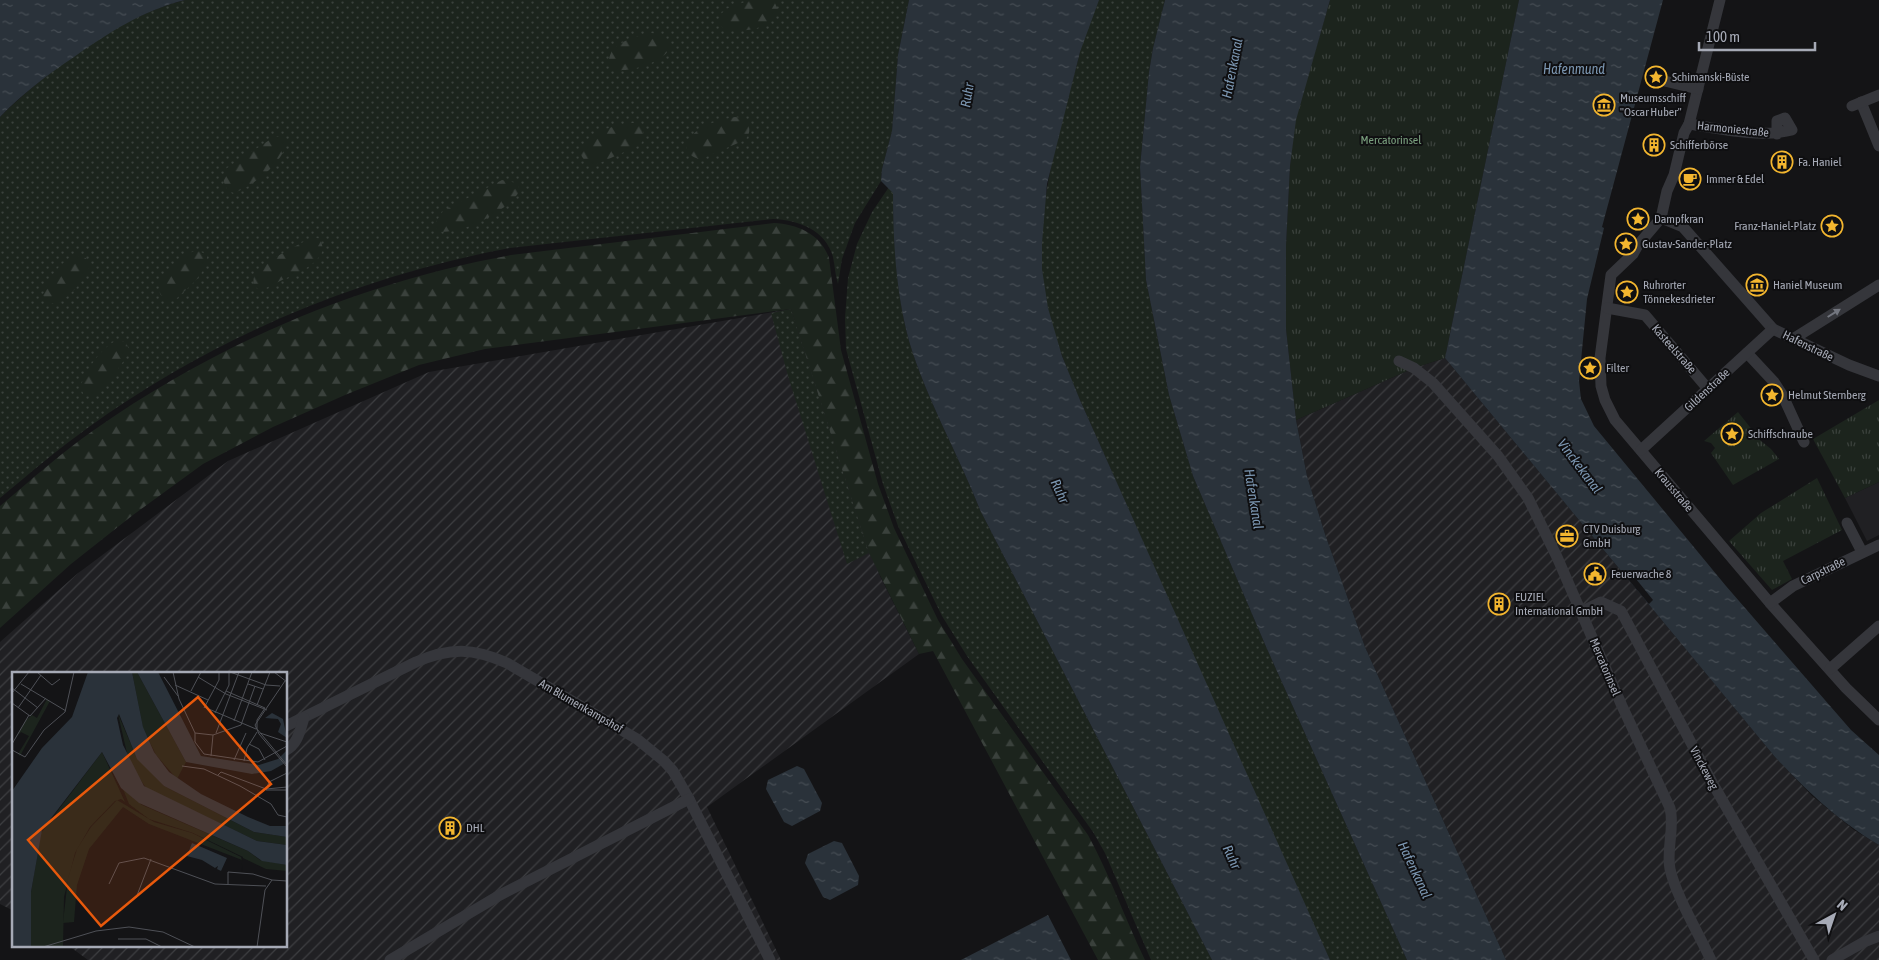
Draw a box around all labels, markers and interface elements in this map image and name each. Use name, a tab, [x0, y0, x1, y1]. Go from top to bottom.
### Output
scale bar	[1699, 20, 1815, 52]
text: 100 m	[1706, 28, 1740, 45]
water label: Hafenkanal	[1218, 36, 1246, 99]
water label: Hafenmund	[1543, 61, 1605, 77]
place icon: Schimanski-Büste	[1644, 65, 1668, 89]
place label: Schimanski-Büste	[1672, 70, 1750, 84]
water label: Ruhr	[957, 81, 977, 108]
place label: Museumsschiff "Oscar Huber"	[1620, 91, 1686, 119]
museum icon: Museumsschiff "Oscar Huber"	[1592, 93, 1616, 117]
street label: Harmoniestraße	[1696, 118, 1770, 140]
park label: Mercatorinsel	[1360, 133, 1422, 147]
building icon: Schifferbörse	[1642, 133, 1666, 157]
place label: Schifferbörse	[1670, 138, 1728, 152]
building icon: Fa. Haniel	[1770, 150, 1794, 174]
place label: Fa. Haniel	[1798, 155, 1843, 169]
cafe icon: Immer & Edel	[1678, 167, 1702, 191]
place label: Immer & Edel	[1706, 172, 1765, 186]
place icon: Dampfkran	[1626, 207, 1650, 231]
place label: Dampfkran	[1654, 212, 1704, 226]
place icon: Franz-Haniel-Platz	[1820, 214, 1844, 238]
place label: Franz-Haniel-Platz	[1734, 219, 1817, 233]
place icon: Gustav-Sander-Platz	[1614, 232, 1638, 256]
place label: Gustav-Sander-Platz	[1642, 237, 1733, 251]
museum icon: Haniel Museum	[1745, 273, 1769, 297]
place label: Ruhrorter Tönnekesdrieter	[1643, 278, 1715, 306]
place label: Haniel Museum	[1773, 278, 1842, 292]
place icon: Ruhrorter Tönnekesdrieter	[1615, 280, 1639, 304]
one-way arrow	[1828, 308, 1841, 318]
street label: Kasteelstraße	[1649, 322, 1699, 376]
street label: Hafenstraße	[1780, 328, 1836, 364]
place icon: Filter	[1578, 356, 1602, 380]
place label: Filter	[1606, 361, 1630, 375]
street label: Gildenstraße	[1681, 366, 1733, 414]
place icon: Helmut Sternberg	[1760, 383, 1784, 407]
place label: Helmut Sternberg	[1788, 388, 1867, 402]
place icon: Schiffschraube	[1720, 422, 1744, 446]
place label: Schiffschraube	[1748, 427, 1813, 441]
water label: Vinckekanal	[1554, 436, 1606, 496]
street label: Krausstraße	[1652, 465, 1696, 515]
water label: Hafenkanal	[1241, 468, 1267, 531]
water label: Ruhr	[1048, 476, 1073, 506]
place label: CTV Duisburg GmbH	[1583, 522, 1641, 550]
office icon: CTV Duisburg GmbH	[1555, 524, 1579, 548]
street label: Carpstraße	[1798, 554, 1848, 588]
public building icon: Feuerwache 8	[1583, 562, 1607, 586]
place label: Feuerwache 8	[1611, 567, 1672, 581]
place label: EUZIEL International GmbH	[1515, 590, 1603, 618]
building icon: EUZIEL International GmbH	[1487, 592, 1511, 616]
street label: Mercatorinsel	[1587, 636, 1624, 699]
inset map	[12, 672, 288, 948]
street label: Am Blumenkampshof	[536, 676, 626, 736]
street label: Vinckeweg	[1687, 744, 1722, 793]
building icon: DHL	[438, 816, 462, 840]
place label: DHL	[466, 821, 485, 835]
water label: Hafenkanal	[1395, 839, 1435, 901]
water label: Ruhr	[1220, 842, 1245, 872]
north arrow	[1809, 890, 1859, 940]
text: N	[1834, 896, 1851, 914]

